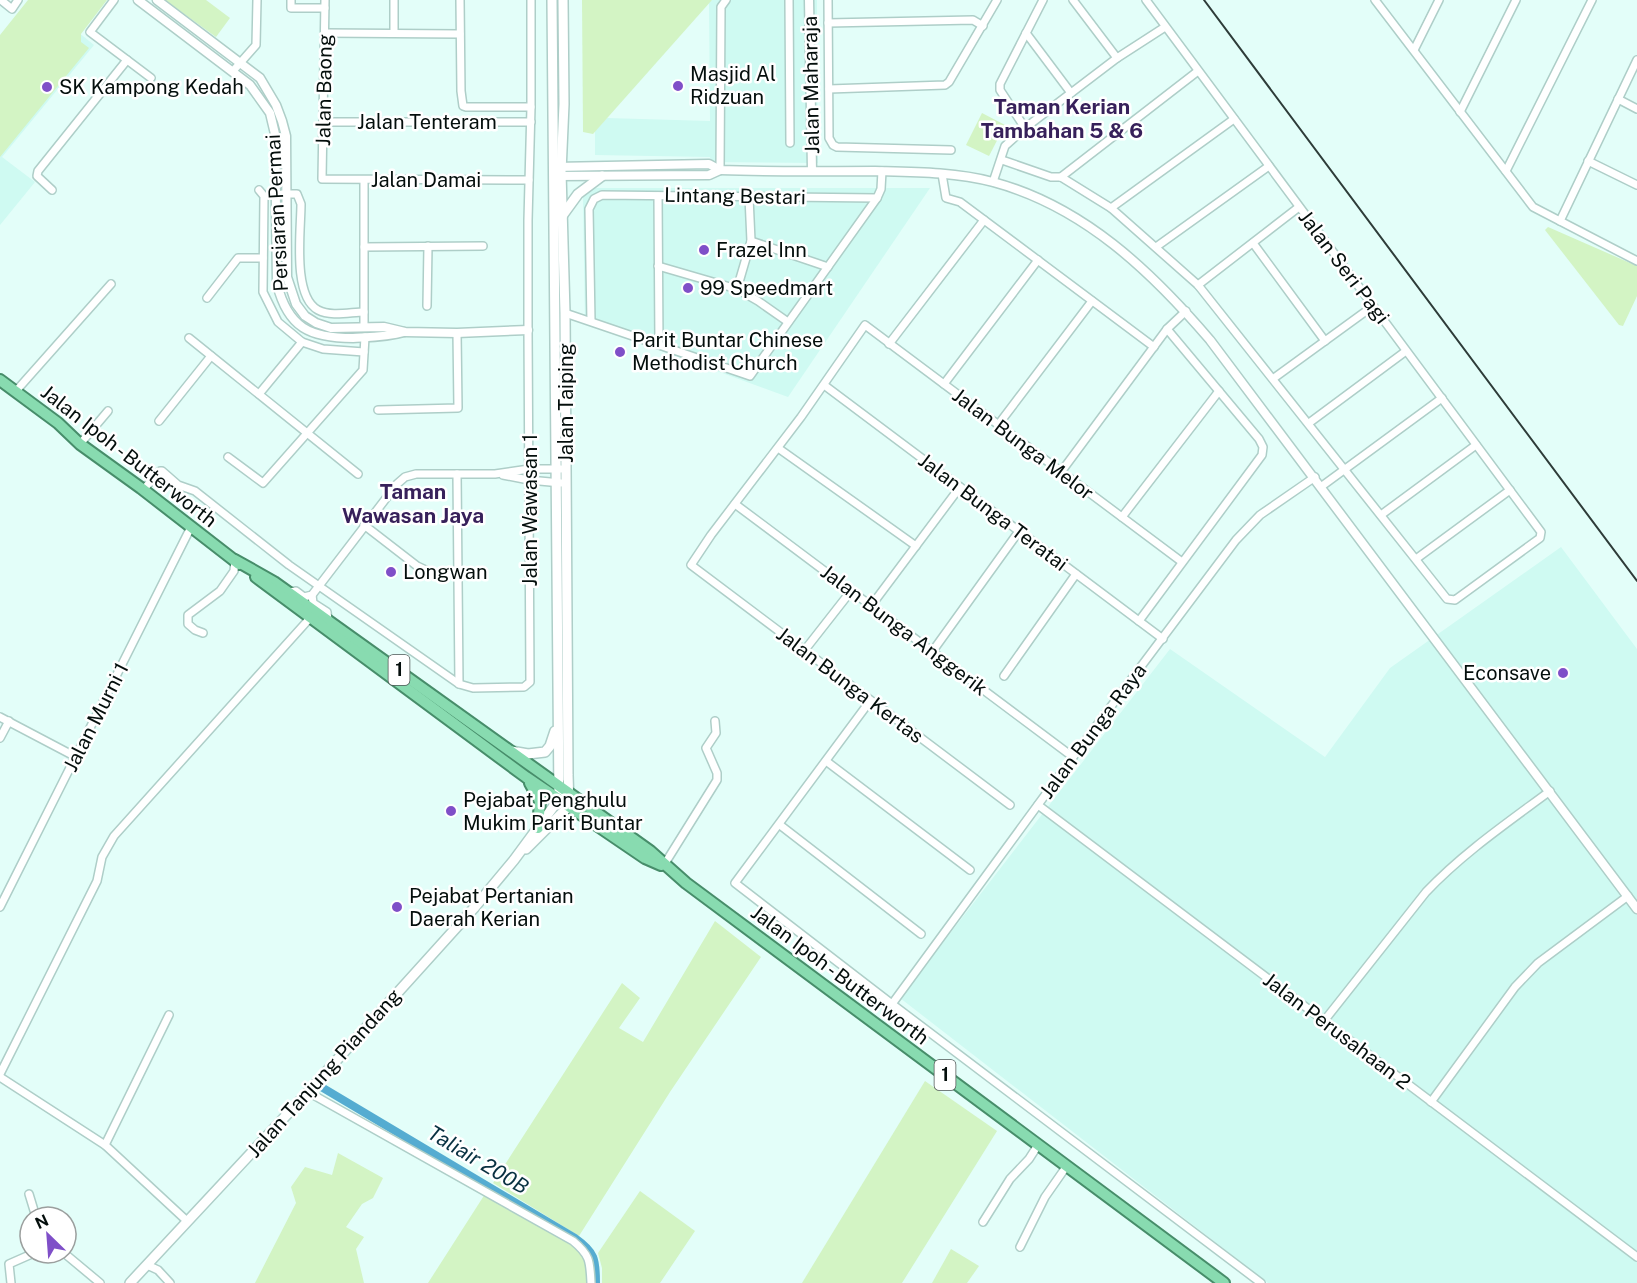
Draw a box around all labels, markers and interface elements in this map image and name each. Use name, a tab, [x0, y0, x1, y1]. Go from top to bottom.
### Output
street label: Jalan Maharaja	[798, 16, 824, 154]
street label: Jalan Baong	[311, 34, 337, 146]
place label: Masjid Al Ridzuan	[690, 62, 776, 109]
place label: SK Kampong Kedah	[59, 75, 244, 99]
marker: Masjid Al Ridzuan	[671, 79, 685, 93]
marker: SK Kampong Kedah	[40, 80, 54, 94]
district label: Taman Kerian Tambahan 5 & 6	[981, 94, 1143, 143]
street label: Jalan Tenteram	[357, 110, 497, 134]
street label: Persiaran Permai	[261, 134, 293, 292]
street label: Jalan Damai	[371, 168, 481, 192]
street label: Lintang Bestari	[664, 183, 806, 209]
street label: Jalan Seri Pagi	[1294, 206, 1394, 328]
place label: Frazel Inn	[716, 238, 807, 262]
marker: Frazel Inn	[697, 243, 711, 257]
place label: 99 Speedmart	[700, 276, 833, 300]
marker: 99 Speedmart	[681, 281, 695, 295]
place label: Parit Buntar Chinese Methodist Church	[632, 328, 823, 375]
street label: Jalan Taiping	[554, 343, 578, 463]
marker: Parit Buntar Chinese Methodist Church	[613, 345, 627, 359]
street label: Jalan Ipoh - Butterworth	[36, 380, 222, 532]
street label: Jalan Bunga Melor	[948, 383, 1098, 505]
street label: Jalan Wawasan 1	[518, 434, 542, 586]
street label: Jalan Bunga Teratai	[914, 448, 1072, 576]
district label: Taman Wawasan Jaya	[342, 479, 484, 528]
street label: Jalan Bunga Anggerik	[816, 559, 992, 701]
place label: Longwan	[403, 560, 487, 584]
marker: Longwan	[384, 565, 398, 579]
street label: Jalan Bunga Kertas	[772, 622, 928, 748]
road number: 1	[388, 655, 410, 685]
street label: Jalan Murni 1	[58, 659, 134, 775]
street label: Jalan Bunga Raya	[1034, 659, 1152, 803]
place label: Econsave	[1463, 661, 1551, 685]
marker: Econsave	[1556, 666, 1570, 680]
place label: Pejabat Penghulu Mukim Parit Buntar	[463, 788, 643, 835]
marker: Pejabat Penghulu Mukim Parit Buntar	[444, 804, 458, 818]
place label: Pejabat Pertanian Daerah Kerian	[409, 884, 574, 931]
marker: Pejabat Pertanian Daerah Kerian	[390, 900, 404, 914]
street label: Jalan Ipoh - Butterworth	[746, 900, 934, 1050]
street label: Jalan Perusahaan 2	[1258, 968, 1416, 1094]
street label: Jalan Tanjung Piandang	[242, 984, 406, 1162]
road number: 1	[934, 1060, 956, 1090]
water label: Taliair 200B	[423, 1120, 533, 1200]
north arrow	[18, 1205, 78, 1265]
text: N	[32, 1211, 52, 1233]

